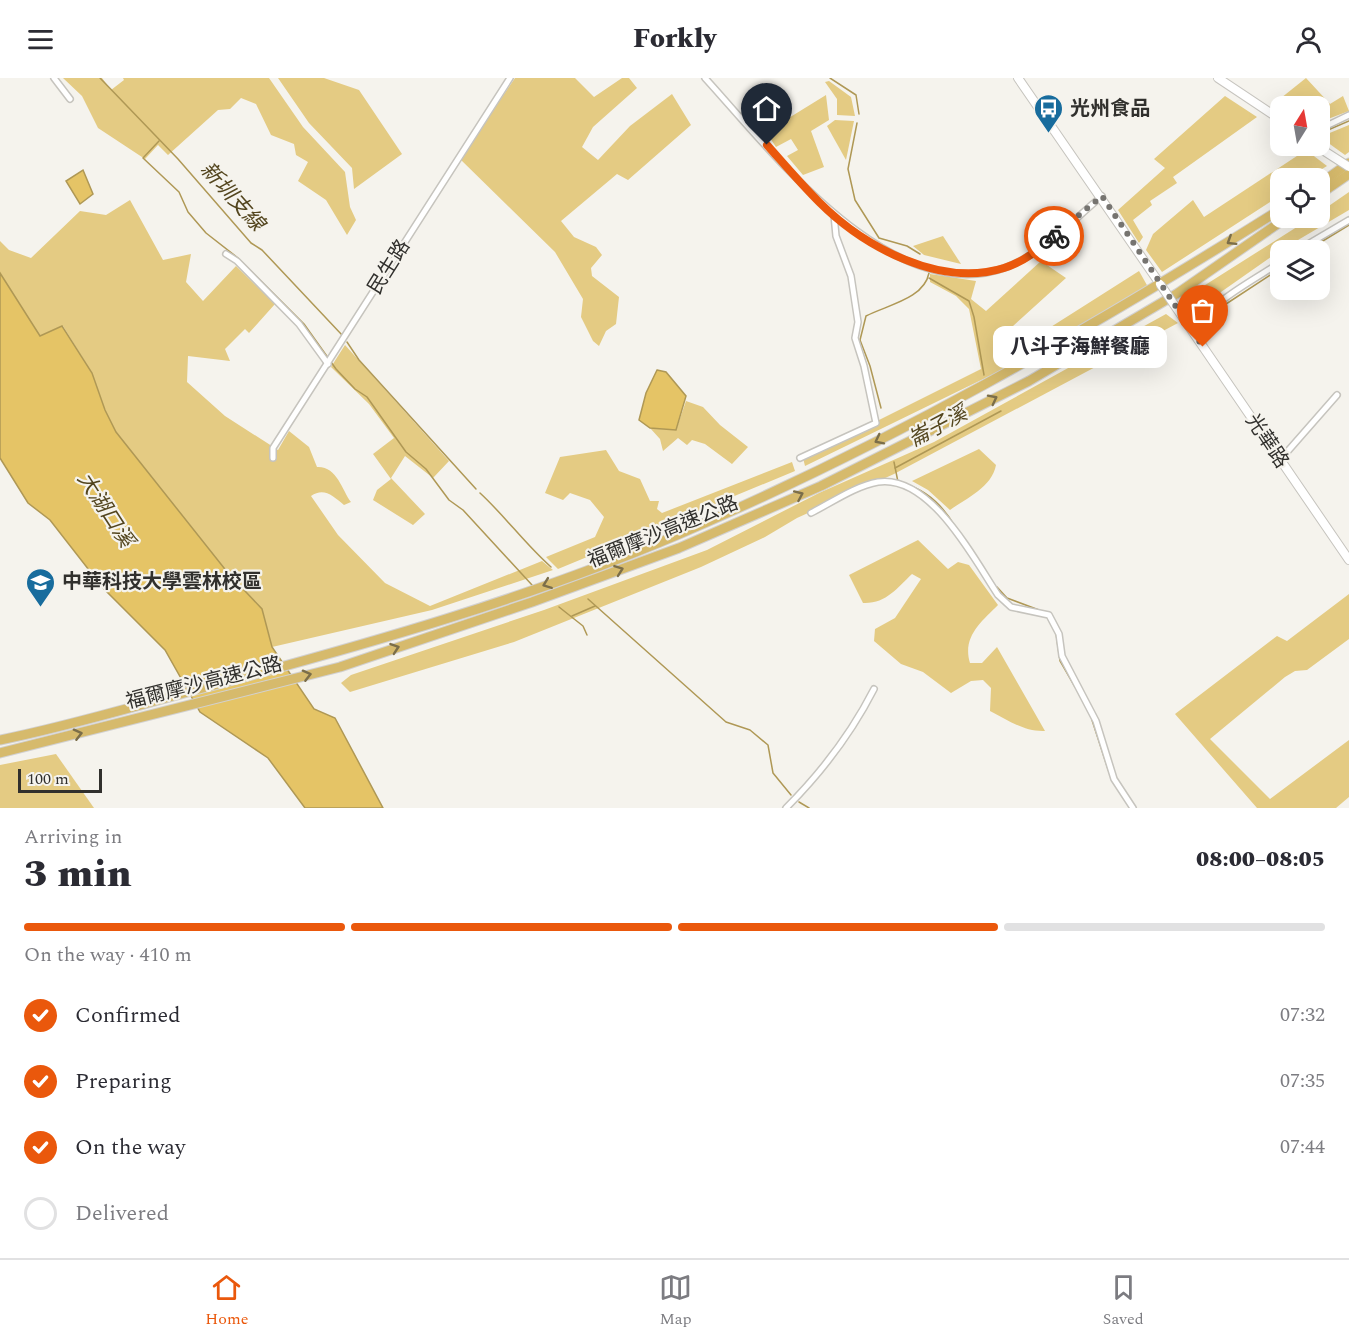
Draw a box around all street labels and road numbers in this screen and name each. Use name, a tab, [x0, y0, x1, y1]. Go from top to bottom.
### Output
street label: 民生路	[360, 234, 418, 300]
street label: 光華路	[1238, 408, 1296, 474]
street label: 福爾摩沙高速公路	[583, 488, 743, 576]
street label: 福爾摩沙高速公路	[123, 649, 285, 717]

